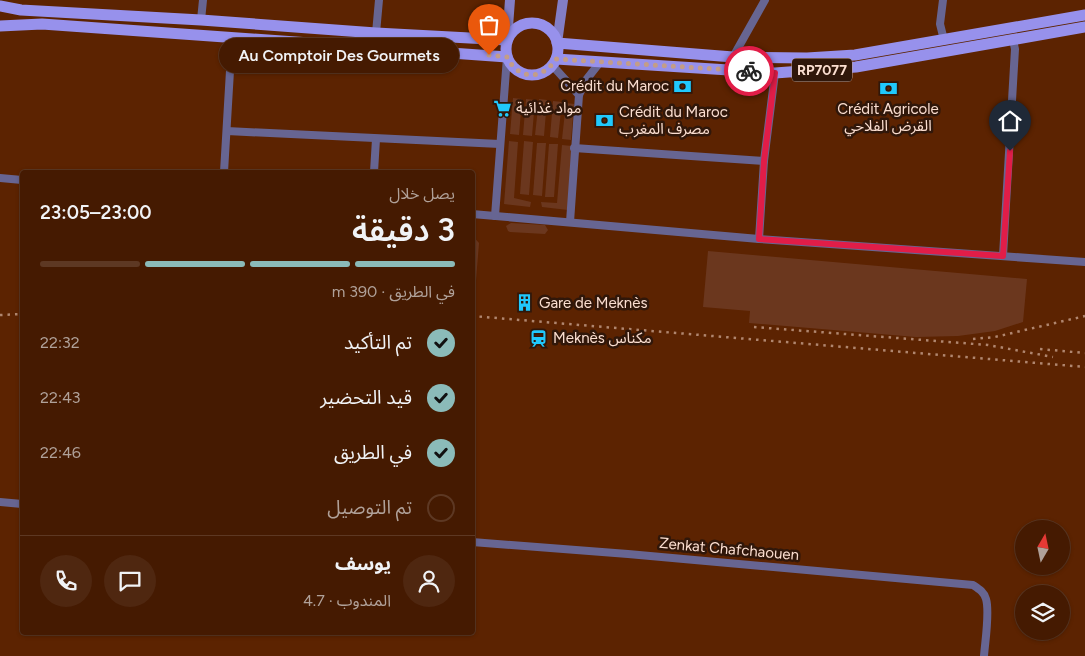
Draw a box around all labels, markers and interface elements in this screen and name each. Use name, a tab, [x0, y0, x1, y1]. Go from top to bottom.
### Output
pin	[468, 4, 510, 55]
icon: bag	[475, 11, 503, 39]
callout: Au Comptoir Des Gourmets	[219, 38, 459, 72]
text: Au Comptoir Des Gourmets	[238, 46, 440, 65]
courier	[724, 46, 774, 96]
icon: bike	[735, 57, 763, 85]
road number: RP7077	[792, 58, 852, 82]
bank icon: Crédit du Maroc	[673, 76, 693, 96]
place label: Crédit du Maroc	[560, 77, 669, 95]
bank icon: Crédit Agricole القرض الفلاحي	[878, 78, 898, 98]
supermarket icon: مواد غذائية	[492, 98, 512, 118]
place label: مواد غذائية	[516, 99, 581, 117]
place label: Crédit Agricole القرض الفلاحي	[837, 100, 939, 137]
pin	[989, 100, 1031, 151]
place label: Crédit du Maroc مصرف المغرب	[619, 103, 728, 138]
icon: home	[996, 107, 1024, 135]
bank icon: Crédit du Maroc مصرف المغرب	[595, 111, 615, 131]
text: يصل خلال	[389, 184, 455, 203]
text: 23:00–23:05	[40, 201, 152, 224]
text: 3 دقيقة	[352, 211, 455, 249]
text: في الطريق · 390 m	[332, 282, 455, 301]
building icon: Gare de Meknès	[515, 293, 535, 313]
place label: Gare de Meknès	[539, 294, 647, 312]
station icon: Meknès مكناس	[529, 328, 549, 348]
icon: check	[427, 329, 455, 357]
place label: Meknès مكناس	[553, 329, 652, 347]
text: تم التأكيد	[344, 331, 412, 354]
text: 22:32	[40, 333, 80, 352]
icon: check	[427, 384, 455, 412]
text: قيد التحضير	[320, 386, 412, 409]
text: 22:43	[40, 388, 81, 407]
icon: check	[427, 439, 455, 467]
text: في الطريق	[334, 441, 412, 464]
text: 22:46	[40, 443, 81, 462]
text: تم التوصيل	[327, 496, 412, 519]
north arrow	[1015, 520, 1070, 575]
map controls	[1015, 520, 1070, 640]
street label: Zenkat Chafchaouen	[658, 534, 800, 564]
text: يوسف	[335, 552, 391, 575]
button: phone	[40, 555, 92, 607]
button: chat	[104, 555, 156, 607]
button: person	[403, 555, 455, 607]
button: layers	[1015, 585, 1070, 640]
text: المندوب · 4.7	[303, 591, 391, 610]

